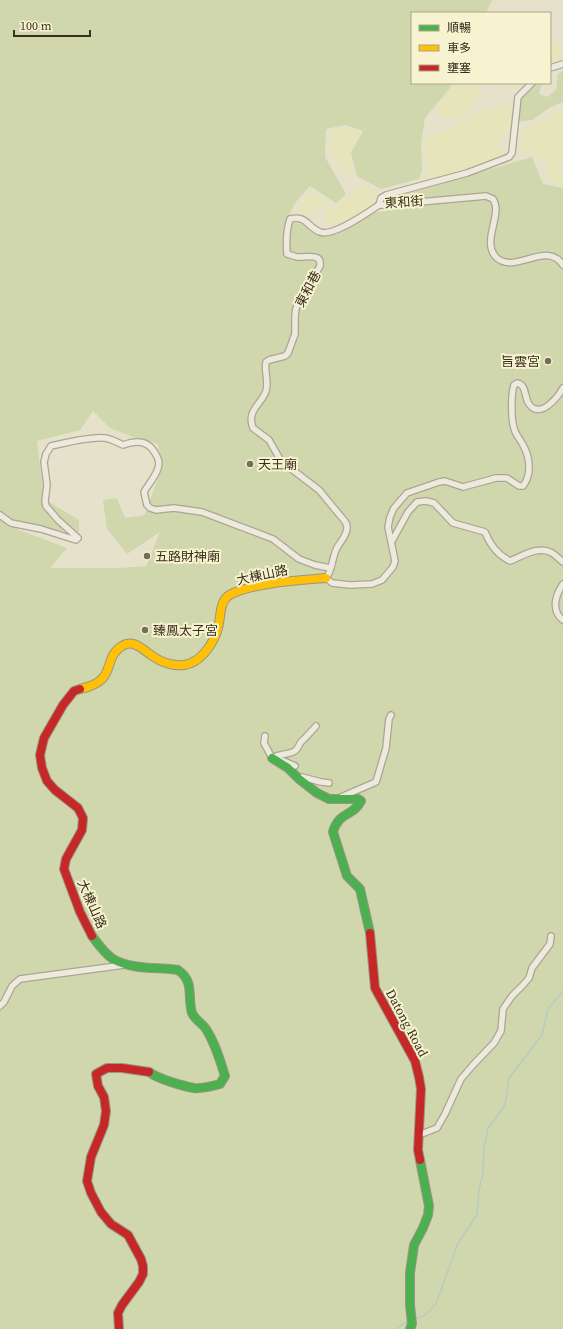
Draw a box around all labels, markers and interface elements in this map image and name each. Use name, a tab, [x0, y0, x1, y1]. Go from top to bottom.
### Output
scale bar	[14, 12, 90, 38]
legend	[411, 12, 551, 84]
text: 100 m	[20, 18, 52, 34]
text: 順暢	[447, 20, 471, 36]
text: 車多	[447, 40, 471, 56]
text: 壅塞	[447, 60, 471, 76]
street label: 東和街	[384, 192, 424, 212]
street label: 東和巷	[291, 268, 325, 310]
place label: 旨雲宮	[501, 353, 540, 370]
marker: 旨雲宮	[543, 356, 553, 366]
place label: 天王廟	[258, 456, 297, 473]
marker: 天王廟	[245, 459, 255, 469]
place label: 五路財神廟	[155, 548, 220, 565]
marker: 五路財神廟	[142, 551, 152, 561]
street label: 大棟山路	[235, 561, 289, 589]
place label: 臻鳳太子宮	[153, 622, 218, 639]
marker: 臻鳳太子宮	[140, 625, 150, 635]
street label: 大棟山路	[74, 877, 110, 931]
street label: Datong Road	[382, 986, 432, 1060]

